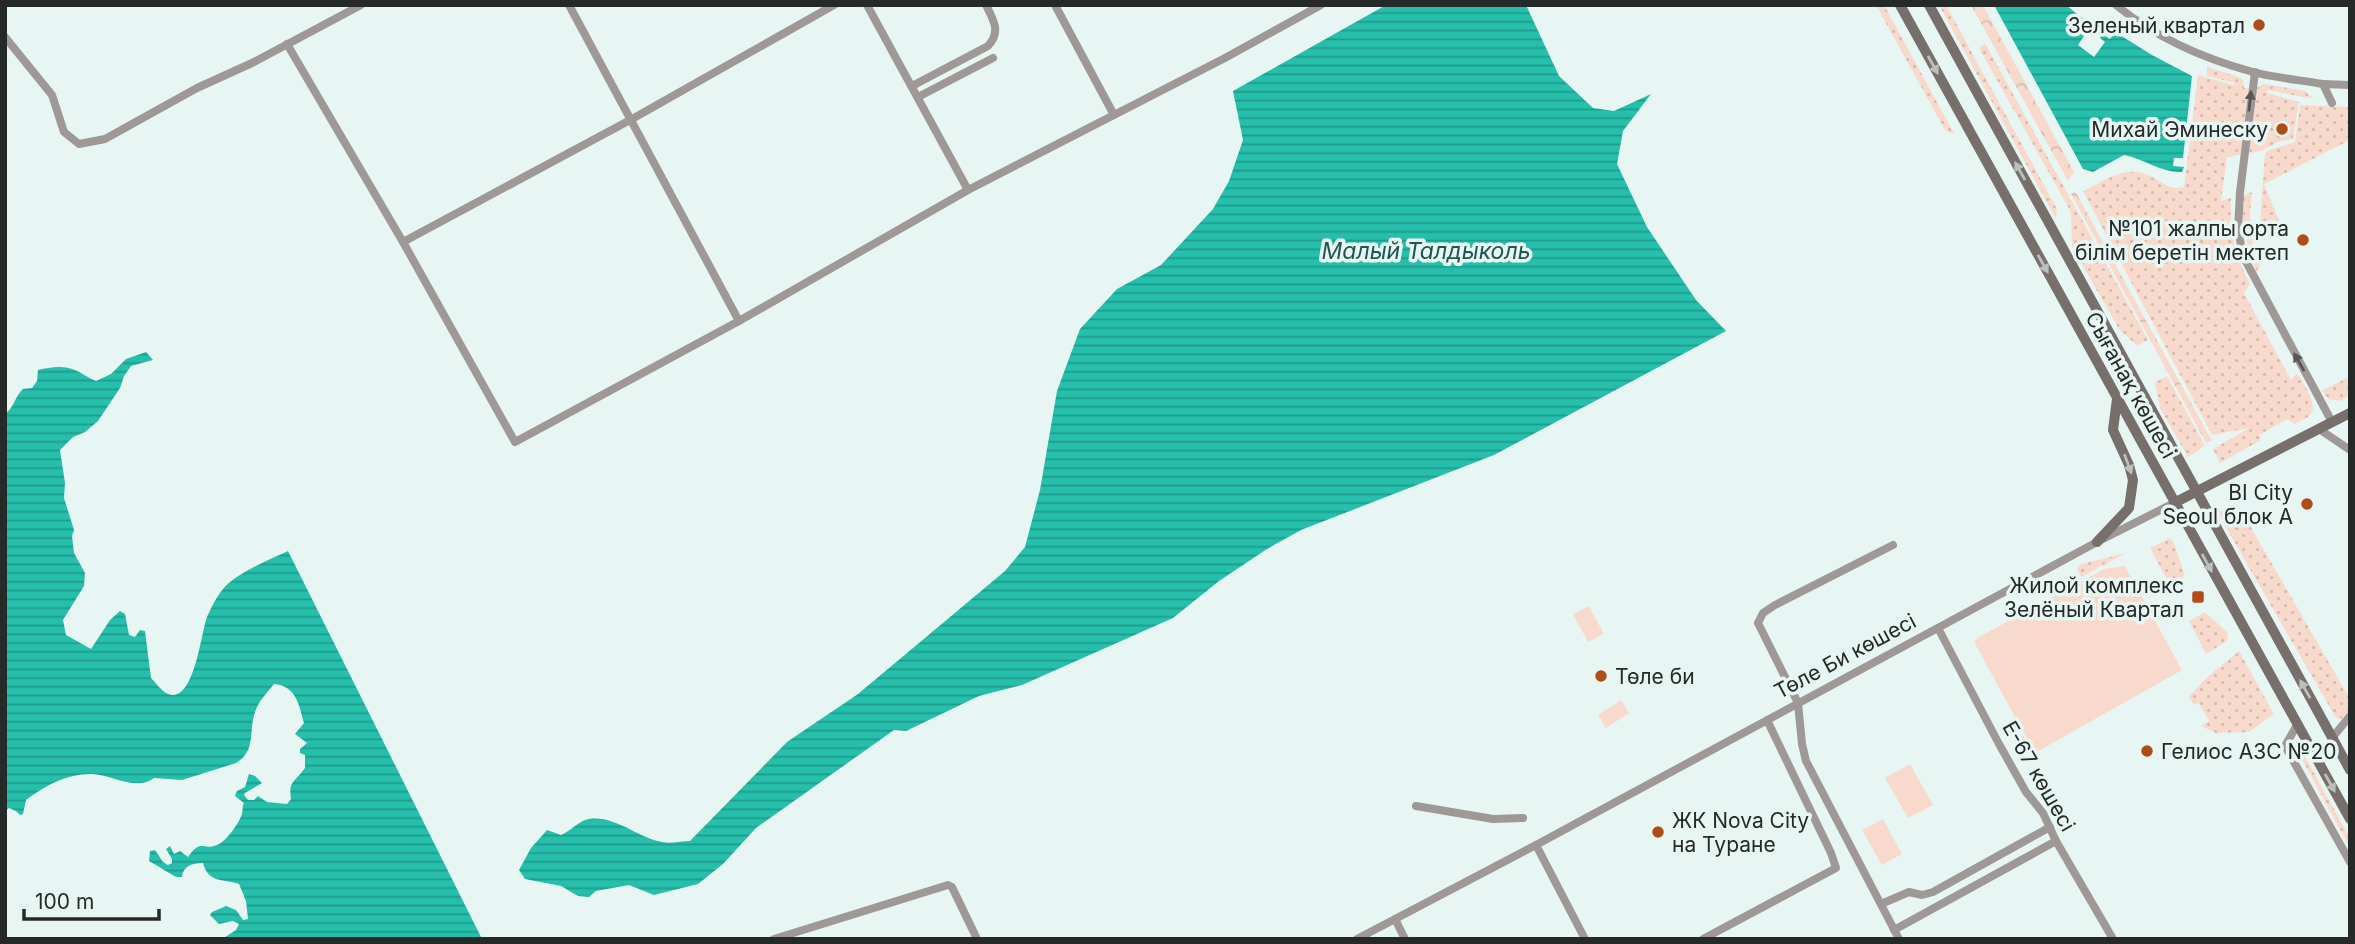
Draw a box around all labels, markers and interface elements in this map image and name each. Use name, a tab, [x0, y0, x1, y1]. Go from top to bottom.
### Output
place label: Зеленый квартал	[2068, 13, 2245, 38]
marker: Зеленый квартал	[2251, 17, 2267, 33]
one-way arrow	[1927, 55, 1939, 75]
one-way arrow	[2245, 90, 2256, 112]
place label: Михай Эминеску	[2091, 117, 2268, 142]
marker: Михай Эминеску	[2274, 121, 2290, 137]
one-way arrow	[2014, 161, 2026, 181]
place label: №101 жалпы орта білім беретін мектеп	[2075, 216, 2289, 265]
marker: №101 жалпы орта білім беретін мектеп	[2295, 232, 2311, 248]
water label: Малый Талдыколь	[1322, 237, 1531, 265]
one-way arrow	[2037, 254, 2049, 274]
street label: Сығанақ көшесі	[2080, 307, 2182, 463]
one-way arrow	[2293, 352, 2305, 372]
one-way arrow	[2122, 454, 2133, 475]
place label: BI City Seoul блок A	[2162, 480, 2293, 529]
marker: BI City Seoul блок A	[2299, 496, 2315, 512]
one-way arrow	[2201, 553, 2213, 572]
place label: Жилой комплекс Зелёный Квартал	[2004, 573, 2184, 622]
marker: Жилой комплекс Зелёный Квартал	[2190, 589, 2206, 605]
street label: Төле Би көшесі	[1770, 608, 1920, 704]
place label: Төле би	[1615, 664, 1695, 689]
marker: Төле би	[1593, 668, 1609, 684]
one-way arrow	[2299, 679, 2311, 699]
street label: Е-67 көшесі	[1997, 716, 2081, 836]
place label: Гелиос АЗС №20	[2161, 739, 2336, 764]
marker: Гелиос АЗС №20	[2139, 743, 2155, 759]
one-way arrow	[2324, 773, 2336, 793]
place label: ЖК Nova City на Туране	[1672, 808, 1809, 857]
marker: ЖК Nova City на Туране	[1650, 824, 1666, 840]
scale bar	[24, 878, 159, 922]
text: 100 m	[35, 889, 94, 914]

